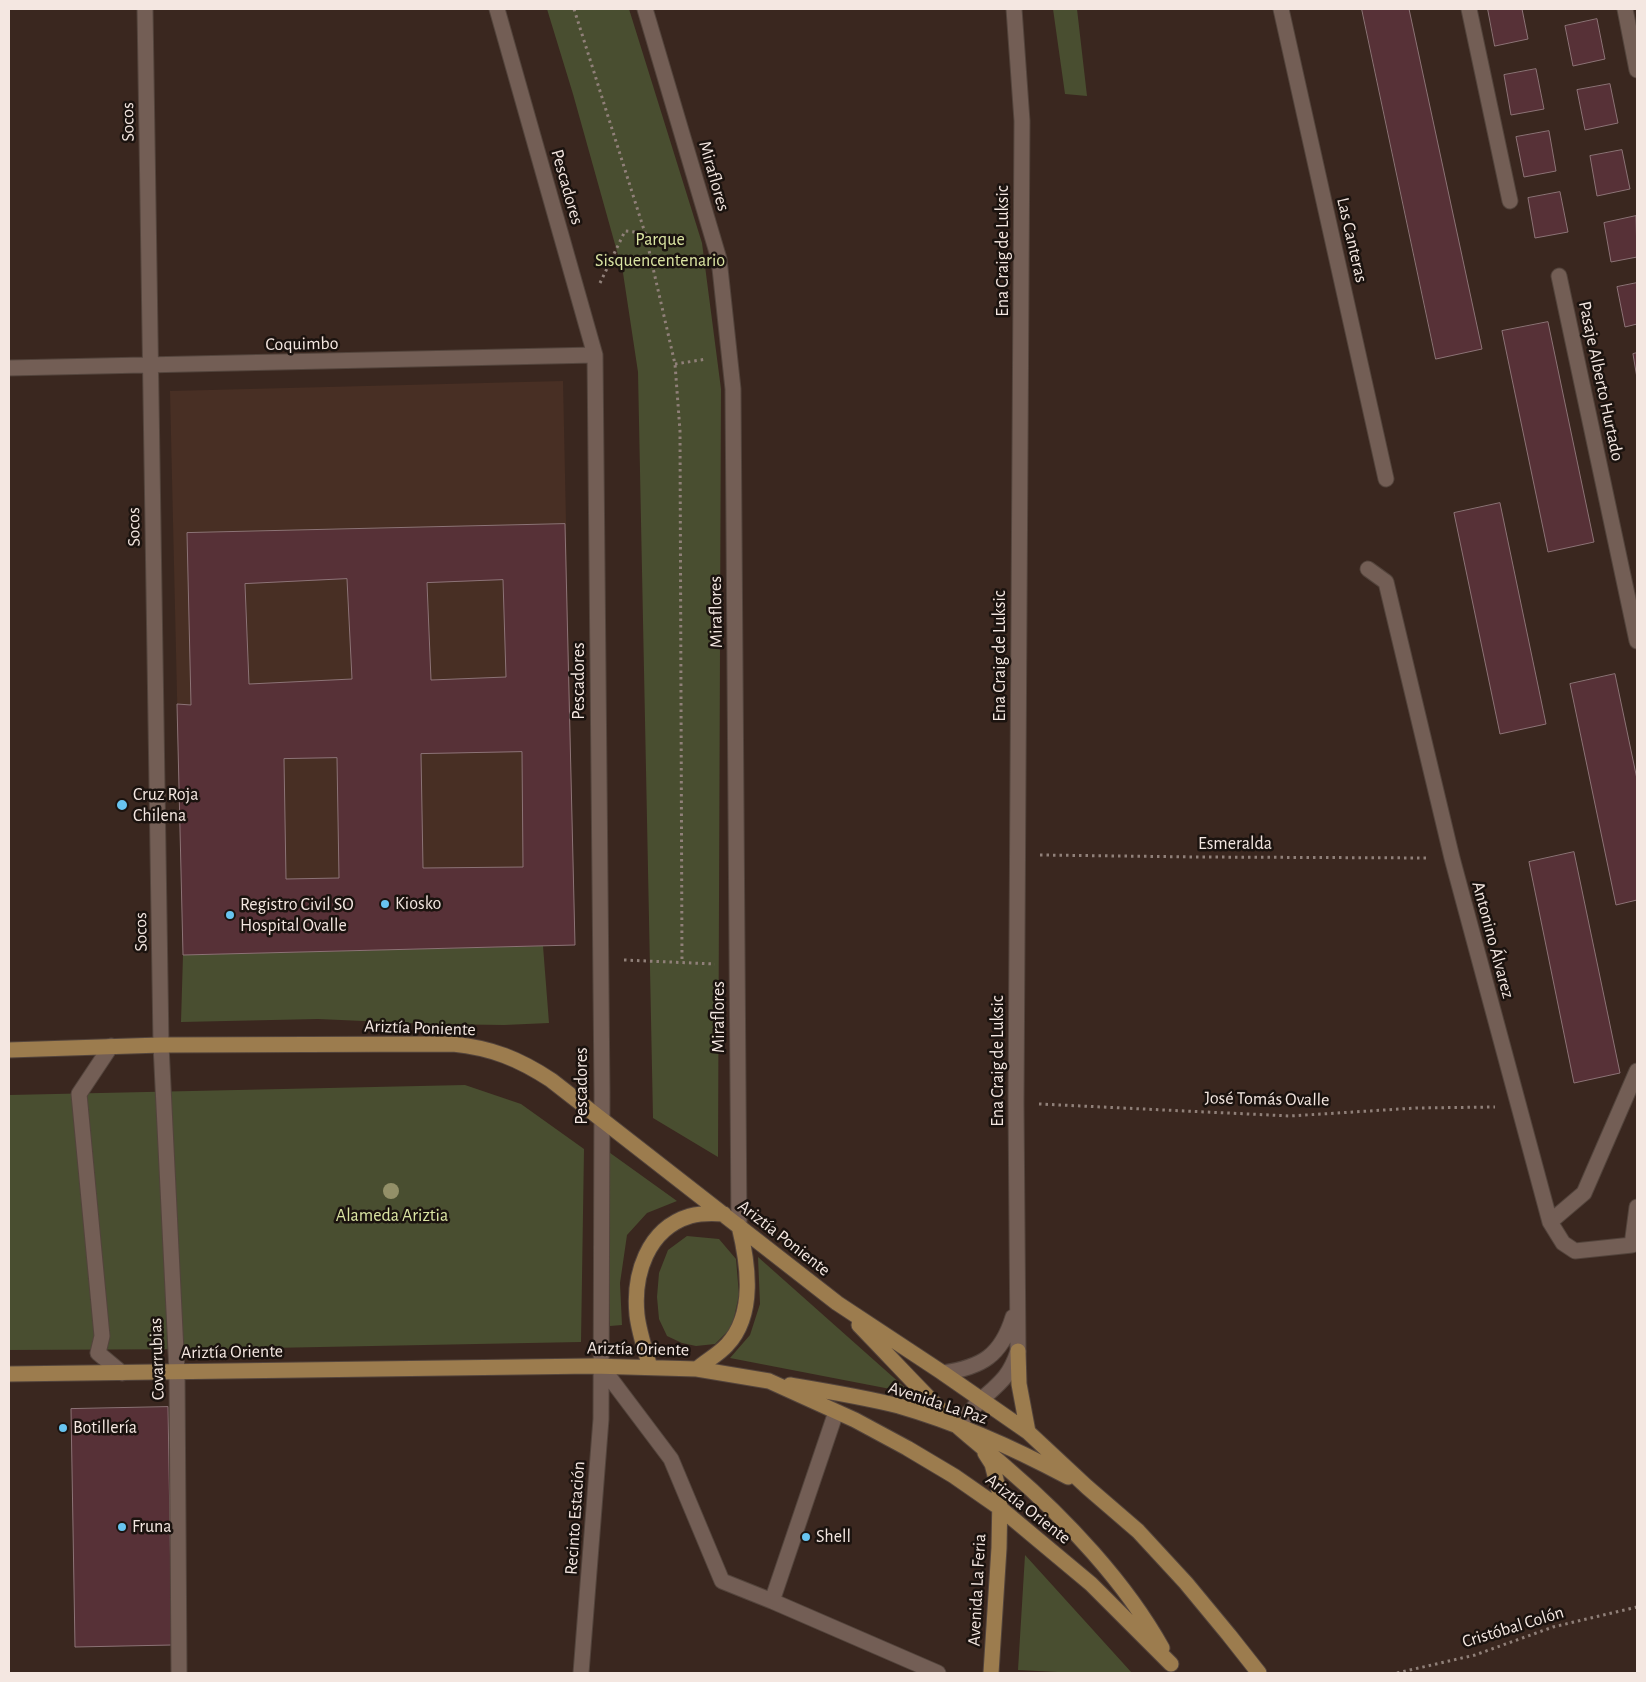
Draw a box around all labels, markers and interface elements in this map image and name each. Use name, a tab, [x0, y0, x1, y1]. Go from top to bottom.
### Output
street label: Socos	[117, 102, 139, 142]
street label: Miraflores	[694, 138, 734, 214]
street label: Pescadores	[546, 147, 588, 227]
street label: Ena Craig de Luksic	[992, 185, 1014, 317]
street label: Las Canteras	[1332, 195, 1372, 285]
park label: Parque Sisquencentenario	[595, 229, 725, 272]
street label: Pasaje Alberto Hurtado	[1574, 299, 1628, 463]
street label: Coquimbo	[265, 333, 339, 355]
street label: Socos	[123, 507, 145, 547]
street label: Miraflores	[705, 576, 727, 648]
street label: Ena Craig de Luksic	[989, 590, 1011, 722]
street label: Pescadores	[568, 642, 590, 720]
place label: Cruz Roja Chilena	[133, 784, 199, 826]
marker: Cruz Roja Chilena	[115, 798, 129, 812]
street label: Esmeralda	[1198, 833, 1272, 855]
street label: Antonino Álvarez	[1467, 879, 1519, 1001]
place label: Kiosko	[395, 893, 441, 915]
place label: Registro Civil SO Hospital Ovalle	[240, 894, 354, 936]
marker: Kiosko	[379, 898, 391, 910]
marker: Registro Civil SO Hospital Ovalle	[224, 909, 236, 921]
street label: Socos	[130, 912, 152, 952]
street label: Miraflores	[708, 981, 730, 1053]
street label: Ena Craig de Luksic	[987, 995, 1009, 1127]
street label: Ariztía Poniente	[364, 1015, 476, 1041]
street label: Pescadores	[571, 1047, 593, 1125]
street label: José Tomás Ovalle	[1204, 1087, 1330, 1111]
street label: Ariztía Poniente	[733, 1195, 835, 1281]
park label: Alameda Ariztia	[336, 1205, 448, 1227]
street label: Covarrubias	[145, 1317, 169, 1401]
street label: Ariztía Oriente	[587, 1337, 689, 1361]
street label: Ariztía Oriente	[181, 1340, 283, 1364]
street label: Avenida La Paz	[886, 1377, 990, 1429]
place label: Botillería	[73, 1417, 137, 1439]
marker: Botillería	[57, 1422, 69, 1434]
street label: Recinto Estación	[560, 1460, 590, 1576]
street label: Ariztía Oriente	[981, 1469, 1075, 1549]
place label: Fruna	[132, 1516, 172, 1538]
marker: Fruna	[116, 1521, 128, 1533]
place label: Shell	[816, 1526, 851, 1548]
marker: Shell	[800, 1531, 812, 1543]
street label: Avenida La Feria	[963, 1533, 991, 1647]
street label: Cristóbal Colón	[1459, 1601, 1567, 1653]

